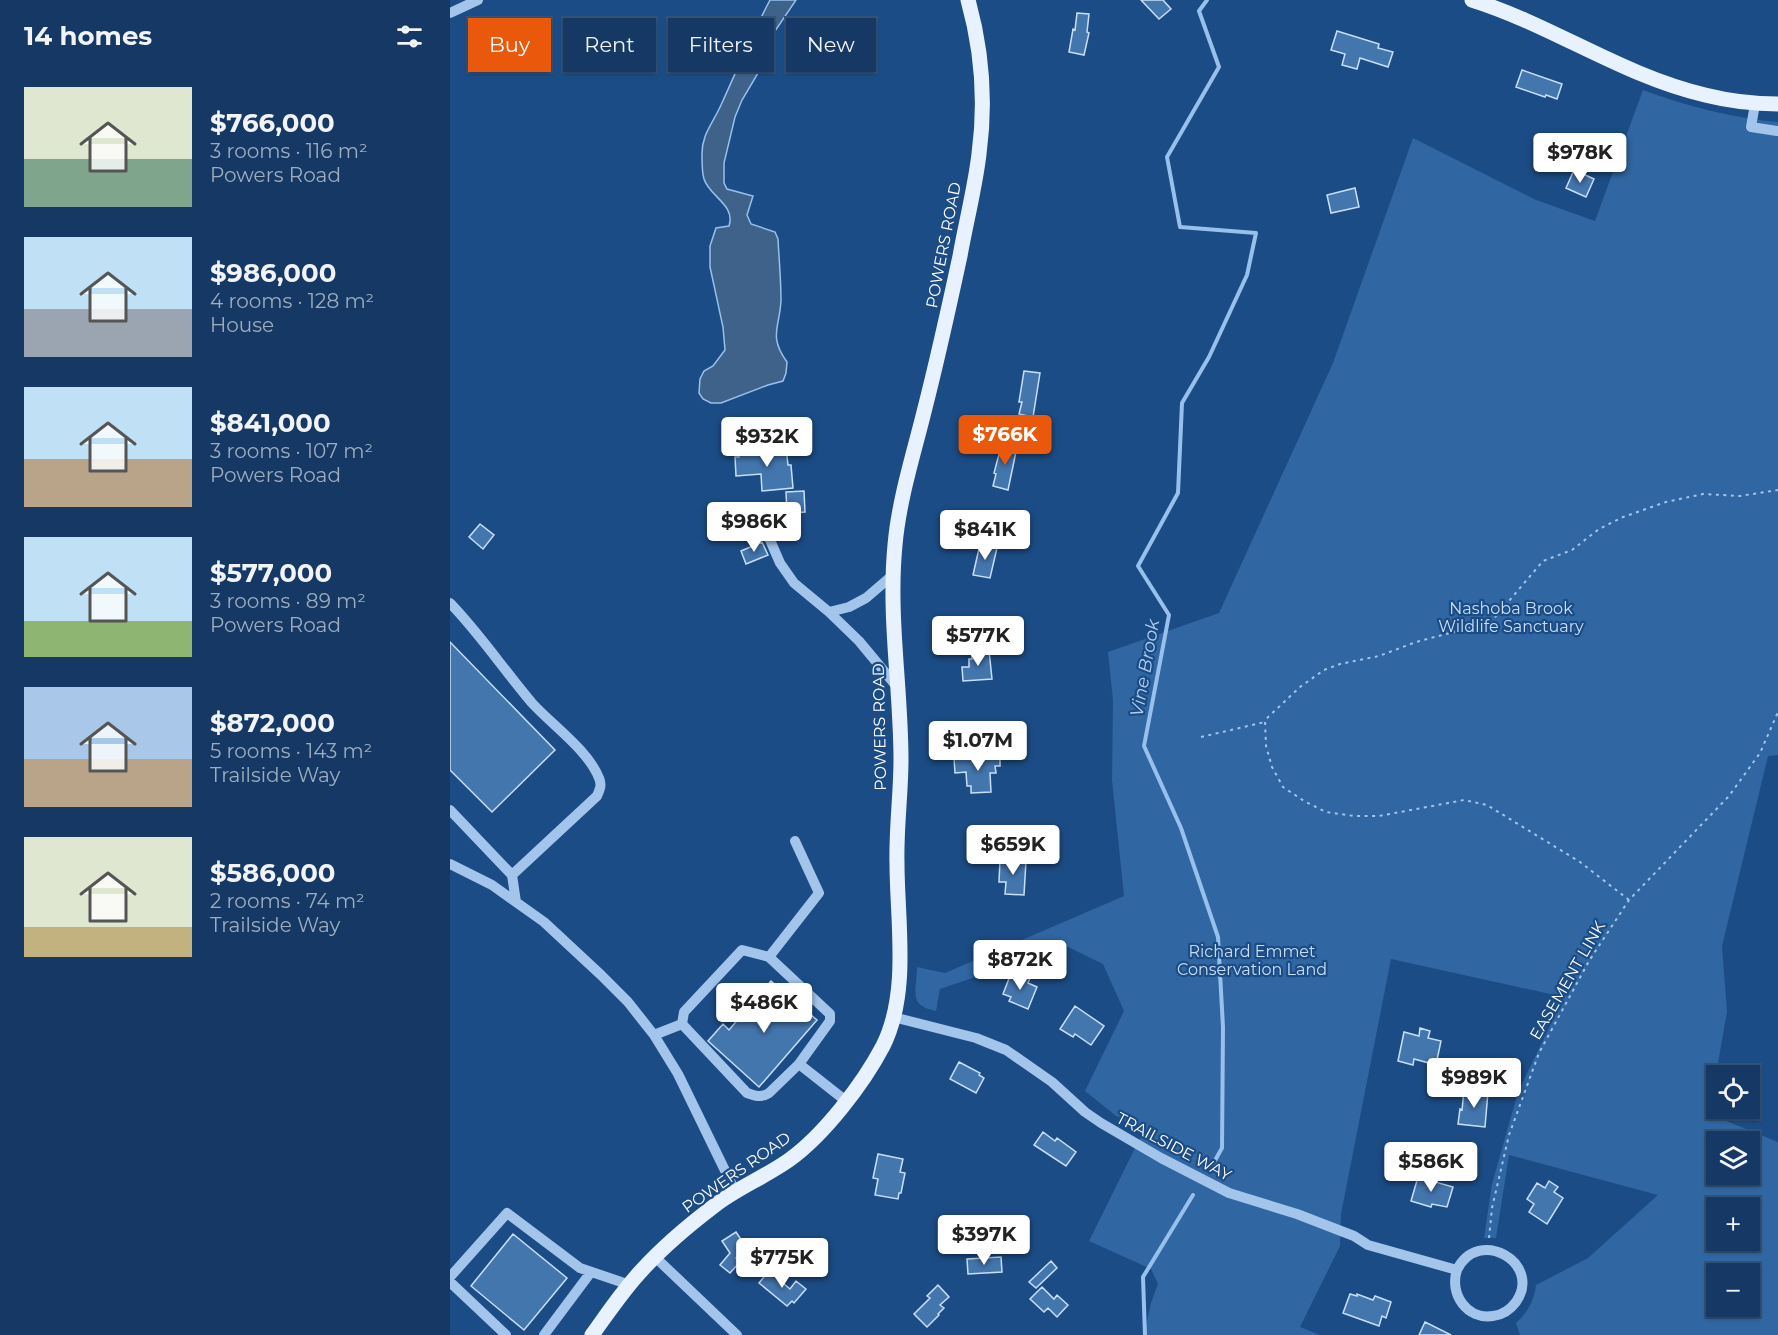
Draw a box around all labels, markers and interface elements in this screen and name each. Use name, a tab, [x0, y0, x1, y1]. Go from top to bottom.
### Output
chip: Buy	[468, 18, 551, 72]
chip: Rent	[563, 18, 656, 72]
chip: Filters	[668, 18, 774, 72]
chip: New	[786, 18, 876, 72]
text: 14 homes	[24, 20, 152, 52]
icon: filters	[393, 20, 426, 53]
text: $766,000	[210, 107, 335, 139]
icon: home	[72, 111, 144, 183]
pin: $978K	[1538, 133, 1622, 184]
text: 3 rooms · 116 m²	[210, 139, 368, 163]
text: $978K	[1547, 140, 1613, 164]
text: Powers Road	[210, 163, 341, 187]
street label: POWERS ROAD	[922, 180, 965, 310]
text: $986,000	[210, 257, 336, 289]
icon: home	[72, 261, 144, 333]
text: 4 rooms · 128 m²	[210, 289, 374, 313]
text: House	[210, 313, 274, 337]
text: $841,000	[210, 407, 331, 439]
icon: home	[72, 411, 144, 483]
pin: $766K	[963, 415, 1047, 466]
pin: $932K	[725, 417, 809, 468]
text: $766K	[973, 422, 1037, 446]
text: $932K	[735, 424, 799, 448]
text: 3 rooms · 107 m²	[210, 439, 373, 463]
text: Powers Road	[210, 463, 341, 487]
pin: $986K	[712, 502, 796, 553]
text: $986K	[721, 509, 787, 533]
pin: $841K	[943, 510, 1027, 561]
text: $841K	[954, 517, 1016, 541]
text: $577,000	[210, 557, 332, 589]
icon: home	[72, 561, 144, 633]
text: 3 rooms · 89 m²	[210, 589, 366, 613]
park label: Nashoba Brook Wildlife Sanctuary	[1438, 599, 1584, 636]
text: Powers Road	[210, 613, 341, 637]
pin: $577K	[936, 616, 1020, 667]
water label: Vine Brook	[1126, 616, 1165, 718]
text: $577K	[946, 623, 1010, 647]
street label: POWERS ROAD	[869, 663, 890, 791]
text: $872,000	[210, 707, 335, 739]
icon: home	[72, 711, 144, 783]
pin: $1.07M	[929, 721, 1027, 772]
text: $1.07M	[943, 728, 1013, 752]
text: 5 rooms · 143 m²	[210, 739, 372, 763]
text: Trailside Way	[210, 763, 340, 787]
pin: $659K	[971, 825, 1055, 876]
text: $659K	[981, 832, 1045, 856]
text: $586,000	[210, 857, 335, 889]
icon: home	[72, 861, 144, 933]
text: 2 rooms · 74 m²	[210, 889, 365, 913]
text: Trailside Way	[210, 913, 340, 937]
street label: EASEMENT LINK	[1526, 917, 1609, 1043]
pin: $872K	[978, 940, 1062, 991]
park label: Richard Emmet Conservation Land	[1177, 942, 1327, 979]
text: $872K	[988, 947, 1052, 971]
pin: $486K	[722, 983, 806, 1034]
text: $486K	[730, 990, 798, 1014]
pin: $989K	[1432, 1058, 1516, 1109]
text: $989K	[1441, 1065, 1507, 1089]
map controls	[1706, 1065, 1760, 1317]
button: locate	[1706, 1065, 1760, 1119]
street label: TRAILSIDE WAY	[1113, 1108, 1235, 1185]
street label: POWERS ROAD	[678, 1128, 794, 1217]
button: layers	[1706, 1131, 1760, 1185]
pin: $586K	[1389, 1142, 1473, 1193]
text: $586K	[1398, 1149, 1464, 1173]
button: +	[1706, 1197, 1760, 1251]
pin: $397K	[942, 1215, 1026, 1266]
text: $397K	[952, 1222, 1016, 1246]
pin: $775K	[740, 1238, 824, 1289]
text: $775K	[750, 1245, 814, 1269]
button: −	[1706, 1263, 1760, 1317]

